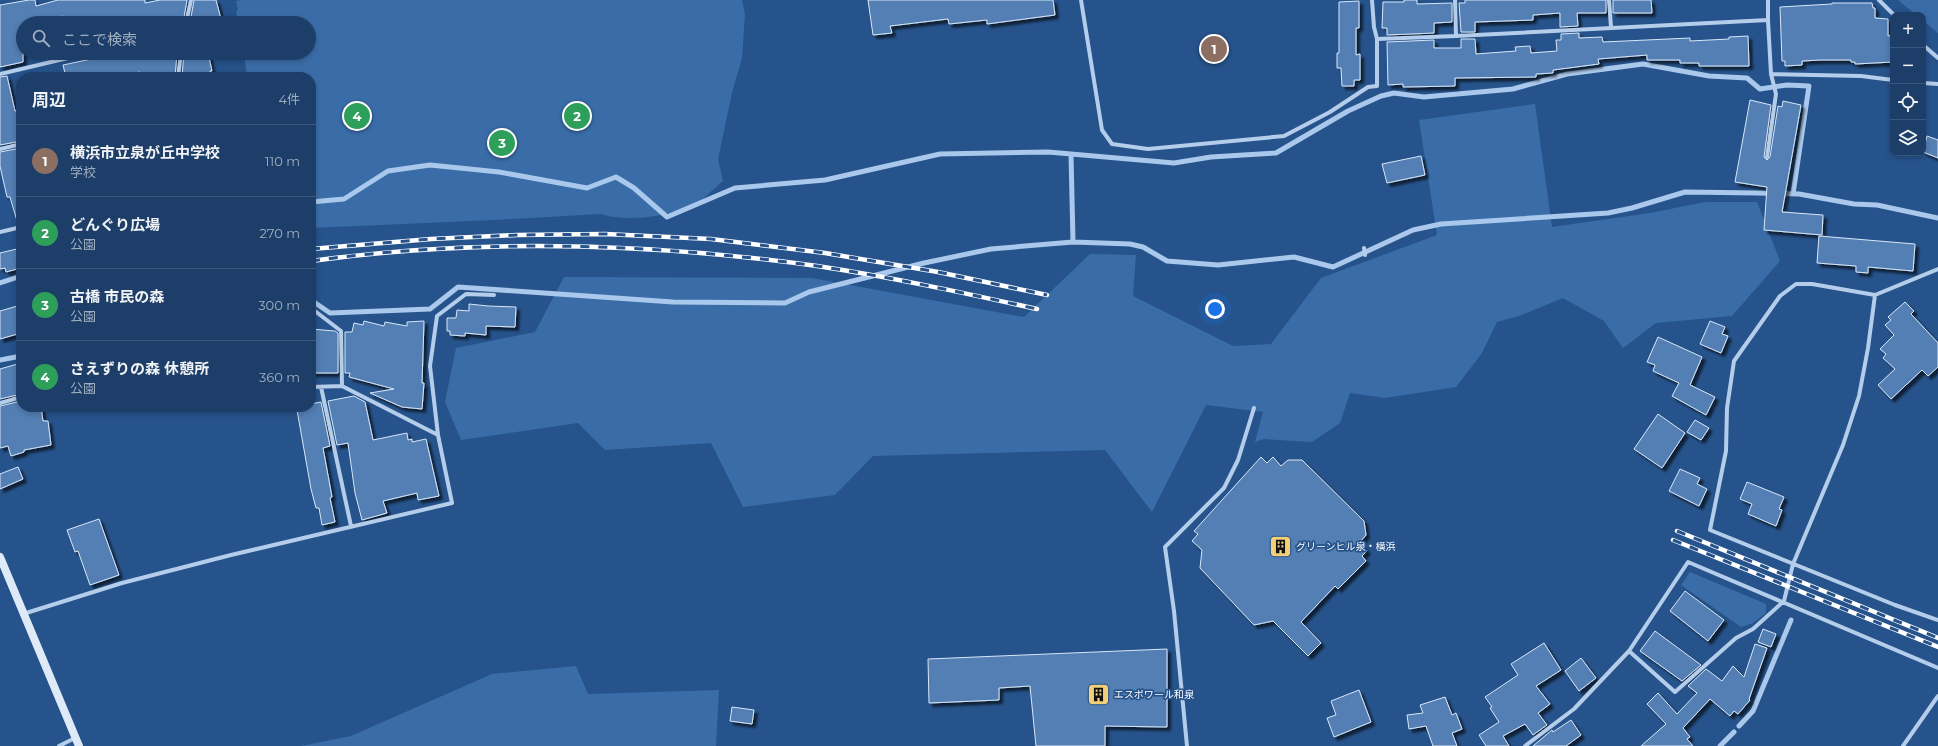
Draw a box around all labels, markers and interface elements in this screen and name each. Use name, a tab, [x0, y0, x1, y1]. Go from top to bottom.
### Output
map controls	[1890, 12, 1926, 156]
button: +	[1890, 12, 1926, 48]
search box	[16, 16, 316, 60]
icon: search	[30, 27, 52, 49]
text: ここで検索	[62, 30, 137, 49]
pin: 1	[1201, 34, 1227, 64]
button: −	[1890, 48, 1926, 84]
button: locate	[1890, 84, 1926, 120]
text: 周辺	[32, 90, 66, 110]
text: 4件	[278, 91, 300, 107]
pin: 4	[344, 101, 370, 131]
pin: 2	[564, 101, 590, 131]
button: layers	[1890, 120, 1926, 156]
pin: 3	[489, 128, 515, 158]
text: 横浜市立泉が丘中学校	[70, 143, 220, 162]
text: 1	[42, 153, 48, 169]
text: 110 m	[265, 153, 300, 169]
text: 学校	[70, 164, 96, 180]
text: どんぐり広場	[70, 215, 160, 234]
text: 2	[41, 225, 49, 241]
text: 270 m	[259, 225, 300, 241]
text: 公園	[70, 236, 96, 252]
text: 古橋 市民の森	[70, 287, 164, 306]
text: 3	[41, 297, 49, 313]
text: 300 m	[258, 297, 300, 313]
your location	[1205, 299, 1225, 319]
text: 公園	[70, 308, 96, 324]
text: さえずりの森 休憩所	[70, 359, 209, 378]
text: 4	[41, 369, 49, 385]
text: 360 m	[259, 369, 300, 385]
text: 公園	[70, 380, 96, 396]
building icon: グリーンヒル泉・横浜	[1267, 533, 1293, 559]
place label: グリーンヒル泉・横浜	[1296, 540, 1396, 553]
building icon: エスポワール和泉	[1086, 681, 1112, 707]
place label: エスポワール和泉	[1114, 688, 1195, 701]

